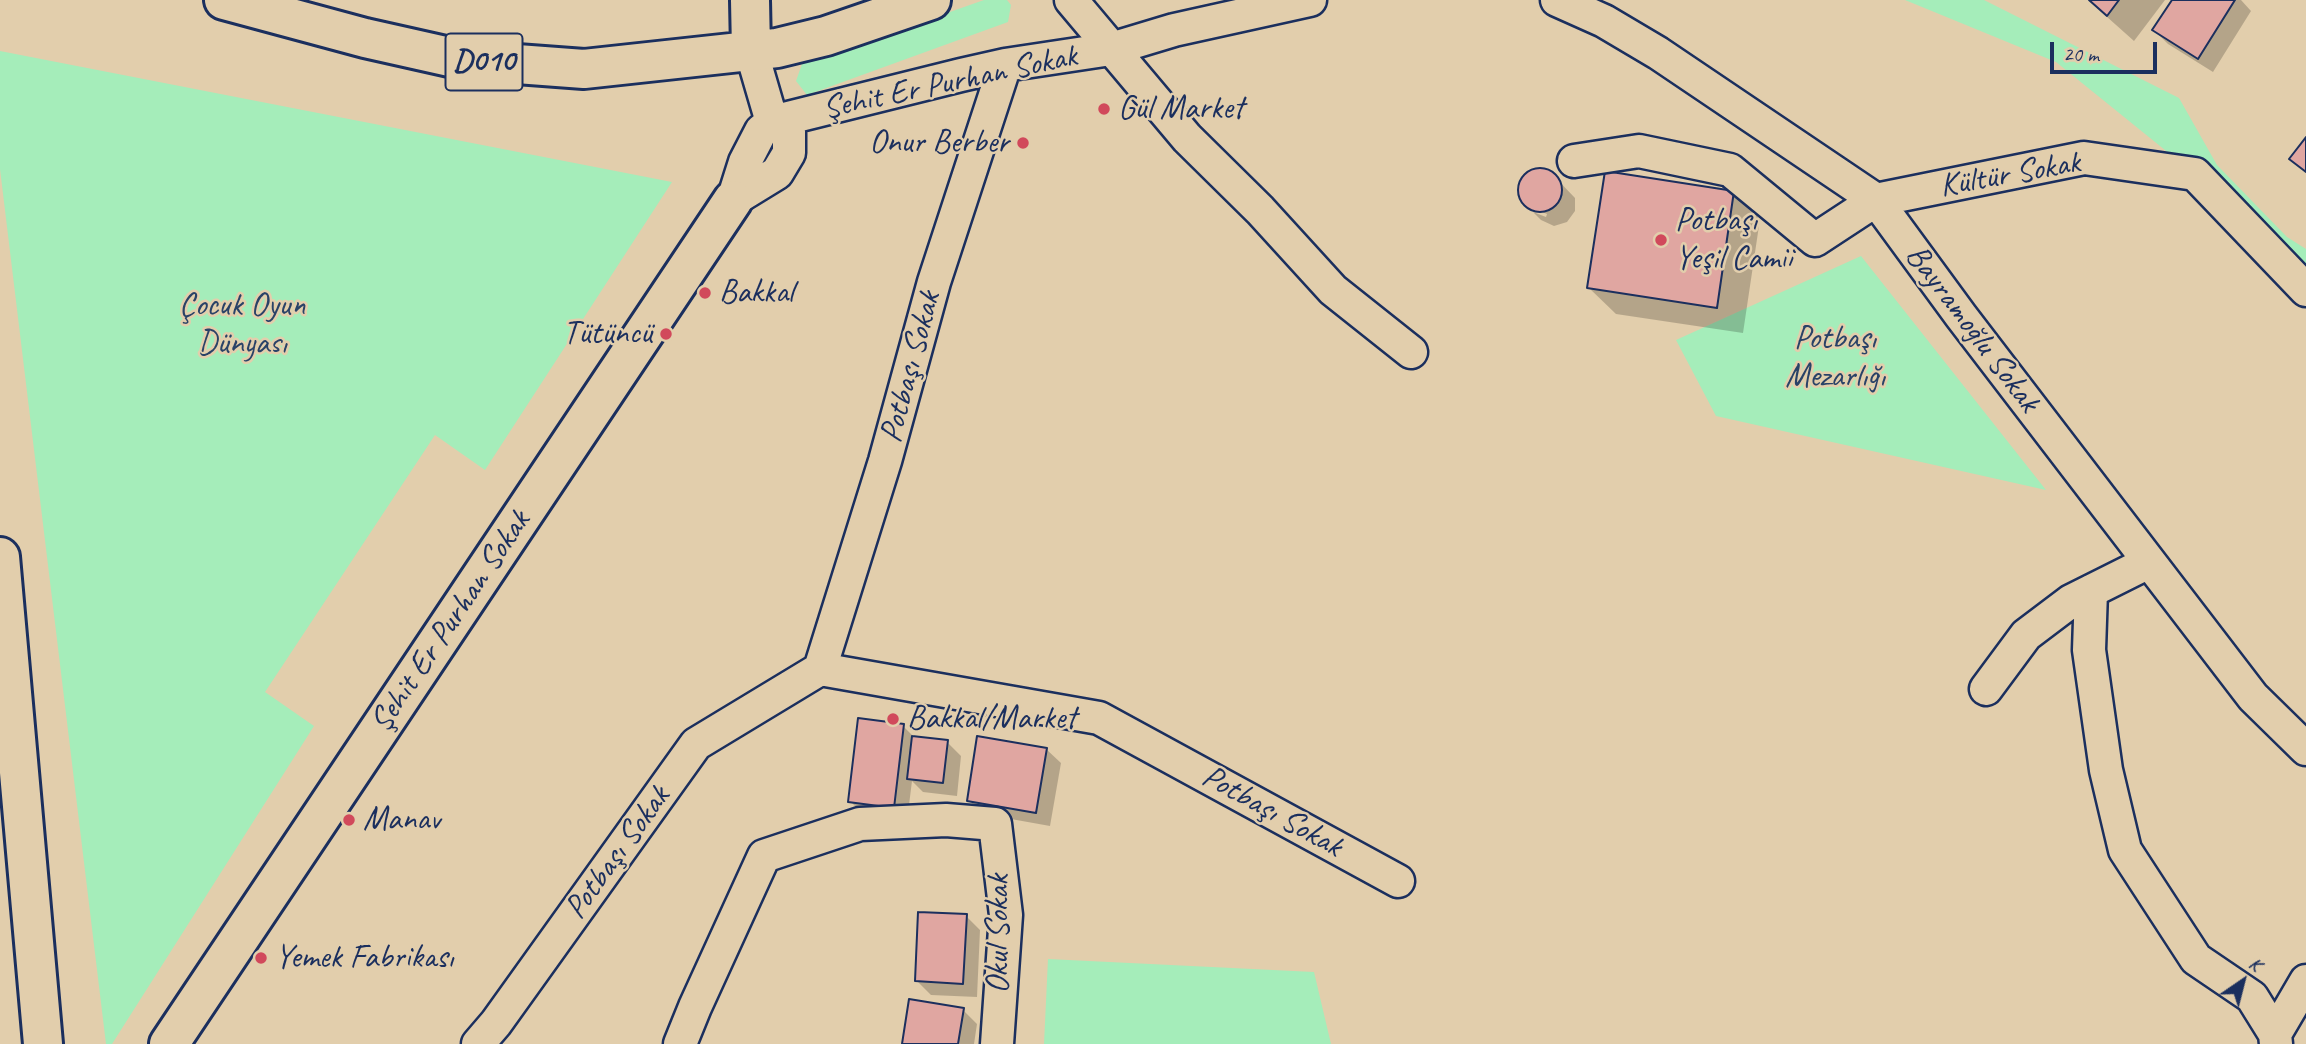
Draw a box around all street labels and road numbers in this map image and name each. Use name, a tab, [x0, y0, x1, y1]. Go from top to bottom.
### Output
road number: D010	[446, 34, 522, 90]
street label: Şehit Er Purhan Sokak	[819, 37, 1081, 129]
street label: Kültür Sokak	[1937, 143, 2083, 207]
street label: Bayramoğlu Sokak	[1896, 237, 2048, 421]
street label: Potbaşı Sokak	[872, 287, 950, 447]
street label: Şehit Er Purhan Sokak	[362, 504, 540, 740]
street label: Potbaşı Sokak	[1195, 757, 1349, 867]
street label: Potbaşı Sokak	[557, 779, 679, 927]
street label: Okul Sokak	[979, 874, 1019, 994]

